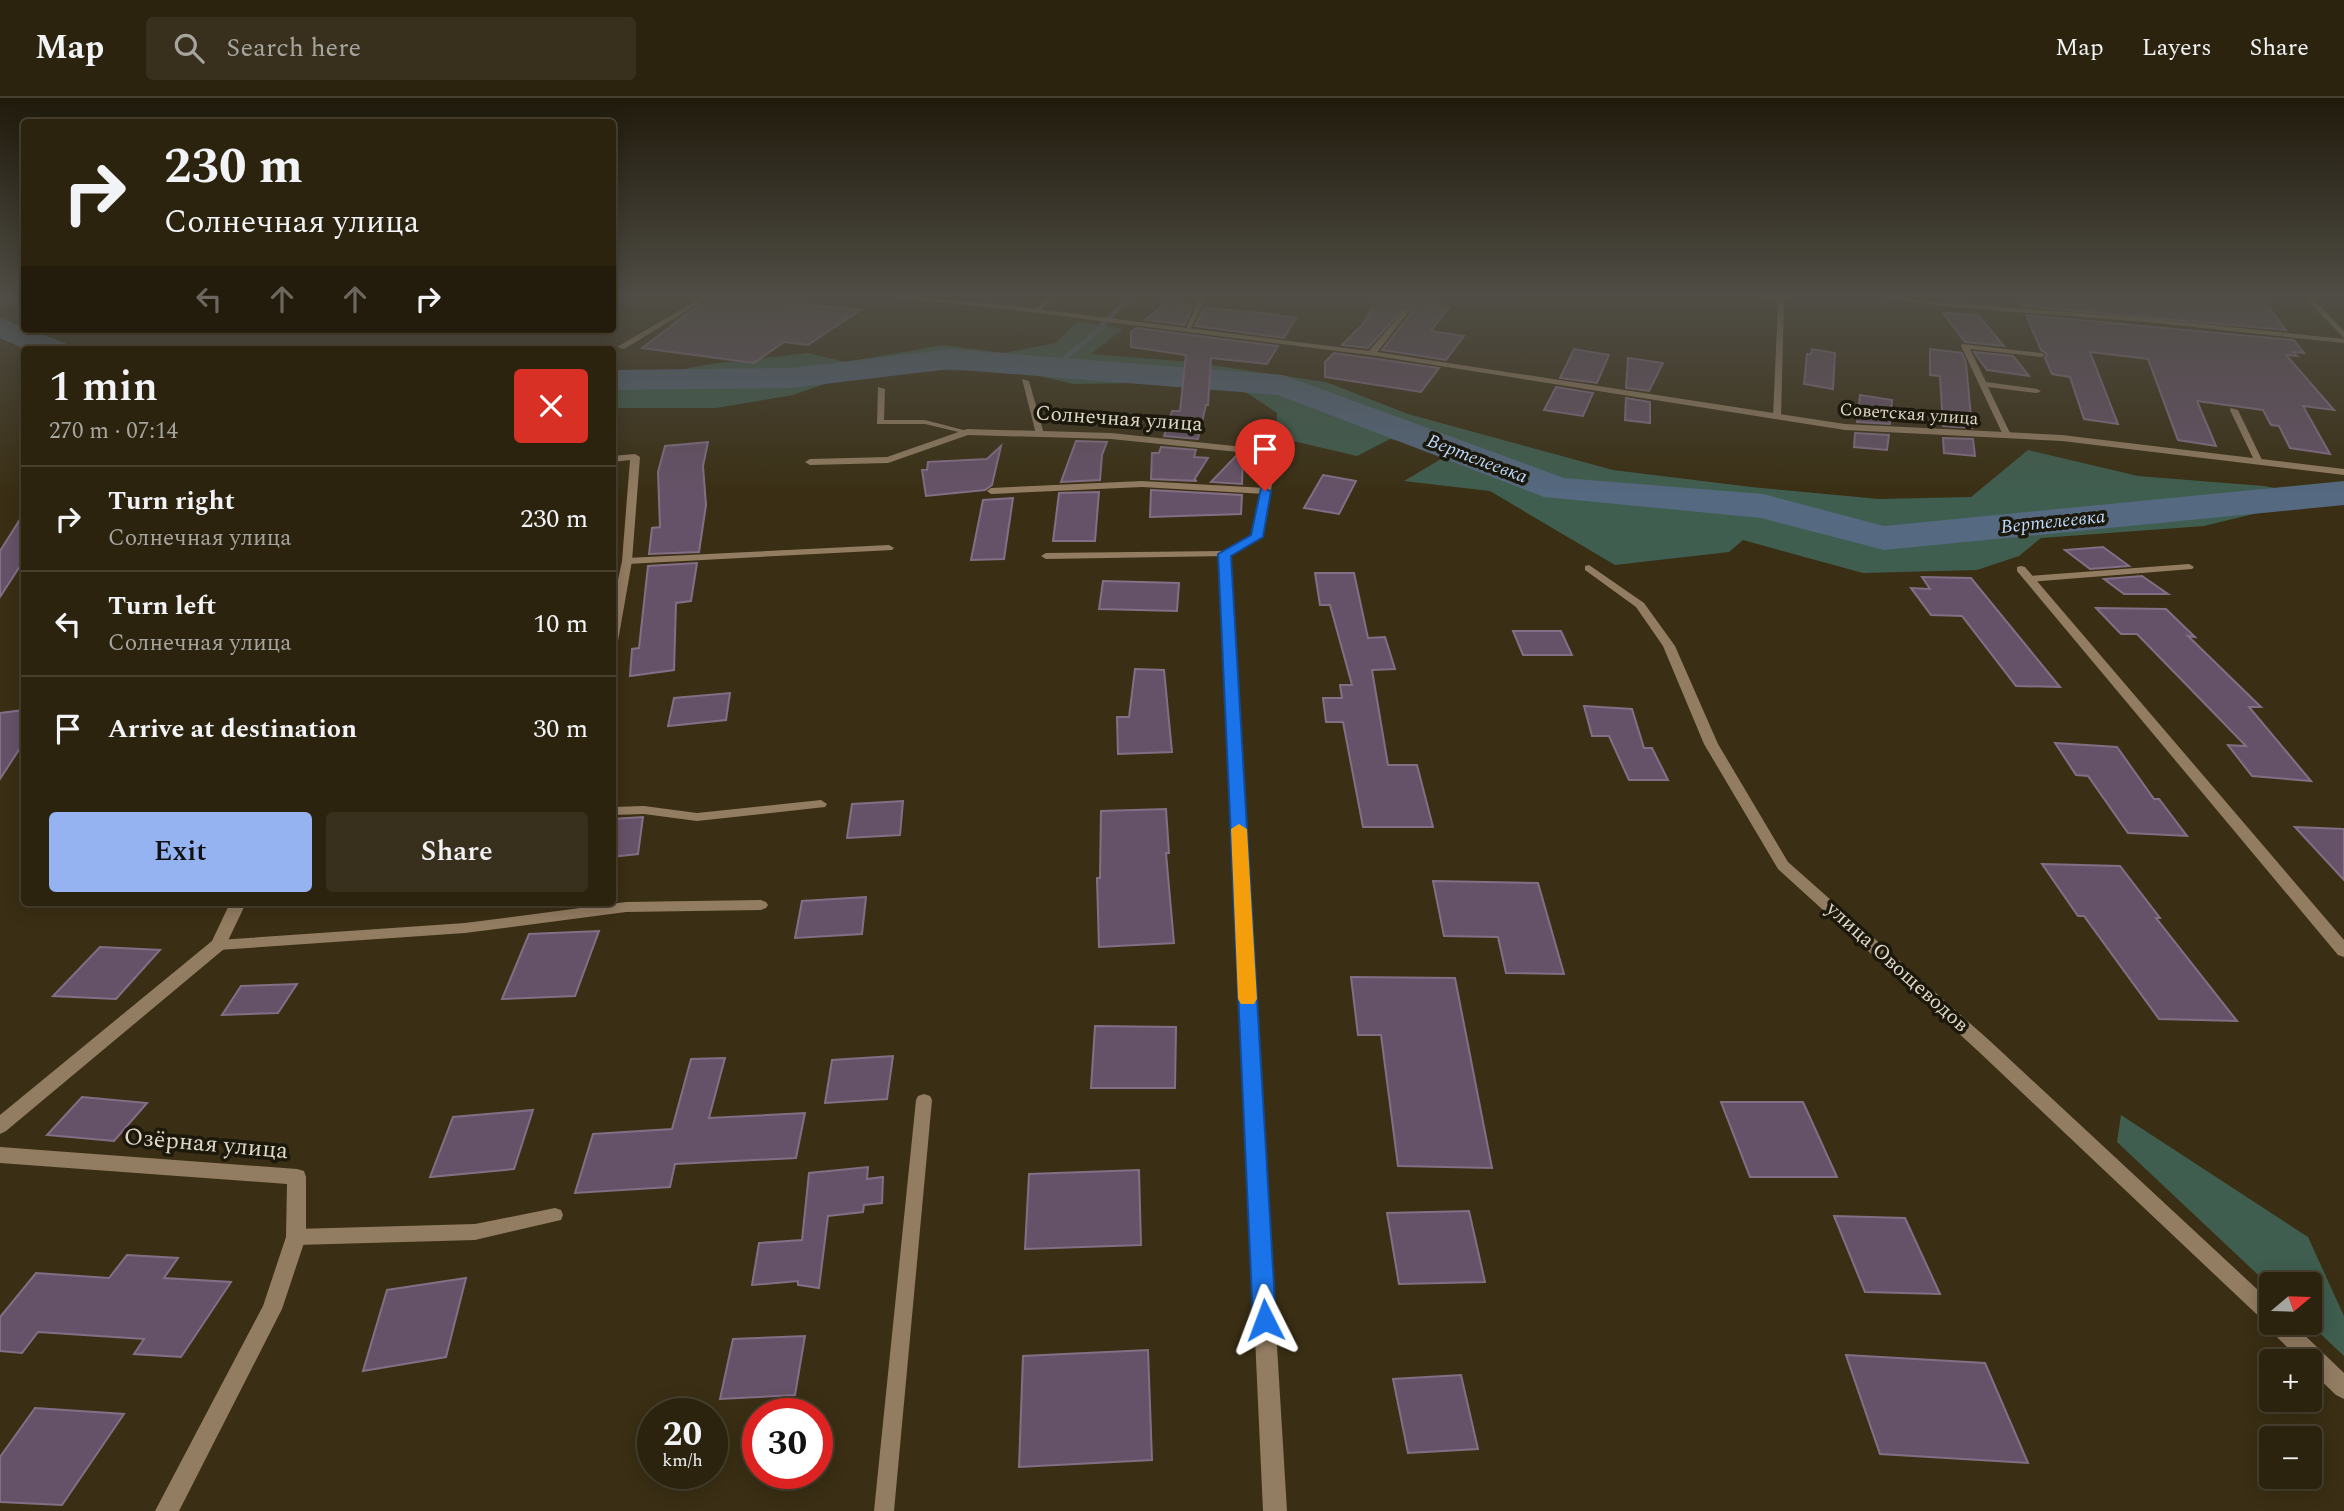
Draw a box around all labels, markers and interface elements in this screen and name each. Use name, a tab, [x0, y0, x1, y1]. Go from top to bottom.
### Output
search box	[146, 17, 636, 80]
text: Map	[35, 23, 104, 73]
text: Search here	[226, 28, 361, 68]
icon: search	[170, 29, 208, 67]
text: Map	[2055, 30, 2104, 66]
text: Layers	[2142, 30, 2212, 66]
text: Share	[2250, 30, 2309, 66]
text: 230 m	[164, 130, 303, 205]
icon: right	[49, 147, 140, 238]
text: Солнечная улица	[164, 198, 419, 247]
icon: left	[190, 280, 228, 318]
icon: ahead	[263, 280, 301, 318]
icon: ahead	[336, 280, 374, 318]
icon: right	[409, 280, 447, 318]
text: 1 min	[49, 356, 158, 419]
button: close	[514, 369, 588, 443]
street label: Советская улица	[1839, 396, 1980, 432]
street label: Солнечная улица	[1034, 397, 1204, 441]
text: 270 m · 07:14	[49, 414, 178, 449]
pin	[1235, 419, 1295, 491]
water label: Вертелеевка	[1423, 427, 1532, 492]
icon: arrive	[1246, 430, 1284, 468]
text: Turn right	[108, 481, 235, 521]
text: 230 m	[520, 499, 588, 539]
icon: right	[49, 500, 87, 538]
water label: Вертелеевка	[1999, 502, 2107, 542]
text: Солнечная улица	[108, 521, 292, 556]
text: Turn left	[108, 586, 216, 626]
text: 10 m	[533, 604, 588, 644]
icon: left	[49, 605, 87, 643]
text: Солнечная улица	[108, 626, 292, 661]
text: Arrive at destination	[108, 709, 357, 749]
text: 30 m	[533, 709, 588, 749]
icon: arrive	[49, 710, 87, 748]
button: Exit	[49, 812, 312, 892]
button: Share	[326, 812, 588, 892]
street label: улица Овощеводов	[1818, 893, 1976, 1040]
street label: Озёрная улица	[122, 1119, 290, 1169]
north arrow	[2259, 1272, 2322, 1335]
map controls	[2259, 1272, 2322, 1489]
position arrow	[1228, 1283, 1302, 1357]
button: +	[2259, 1349, 2322, 1412]
speed limit sign: 30	[742, 1398, 833, 1489]
text: 20	[663, 1408, 702, 1461]
button: −	[2259, 1426, 2322, 1489]
text: km/h	[662, 1447, 703, 1474]

